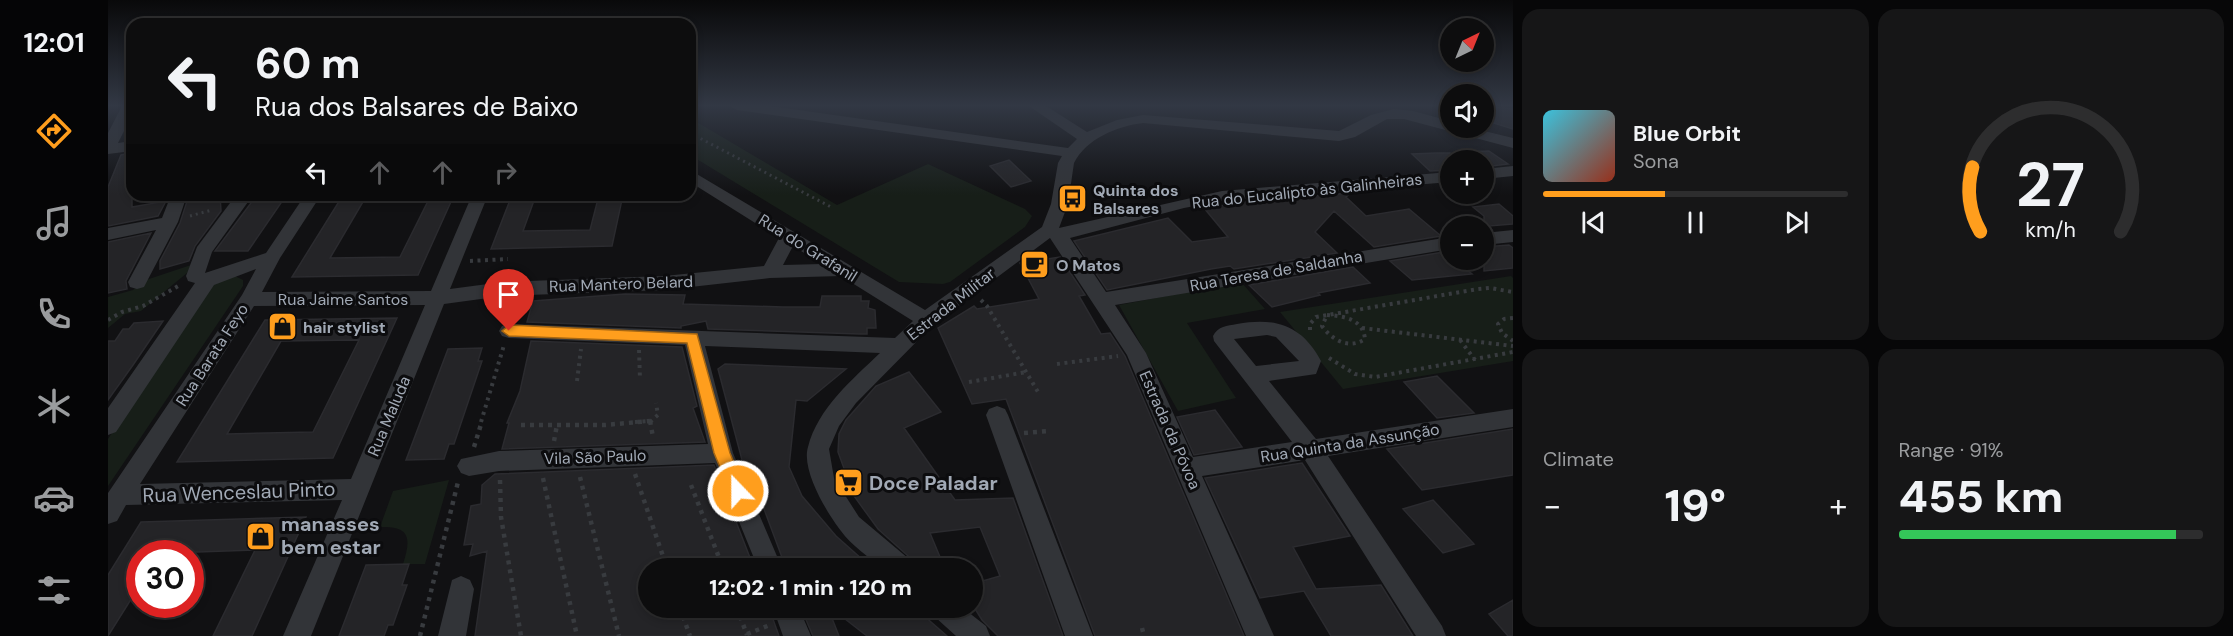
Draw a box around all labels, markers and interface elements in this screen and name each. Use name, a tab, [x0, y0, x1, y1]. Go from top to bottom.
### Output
north arrow	[1440, 18, 1494, 72]
map controls	[1440, 18, 1494, 270]
text: 12:01	[23, 25, 85, 60]
text: 60 m	[255, 36, 361, 91]
icon: left	[156, 42, 234, 120]
button: sound	[1440, 84, 1494, 138]
text: Rua dos Balsares de Baixo	[255, 89, 579, 124]
icon: directions	[33, 110, 75, 152]
text: Blue Orbit	[1633, 119, 1741, 148]
text: 27	[2016, 144, 2085, 225]
text: Sona	[1633, 148, 1679, 174]
button: +	[1440, 150, 1494, 204]
icon: left	[300, 156, 333, 189]
icon: ahead	[363, 156, 396, 189]
icon: ahead	[426, 156, 459, 189]
icon: right	[489, 156, 522, 189]
street label: Rua do Eucalipto às Galinheiras	[1191, 168, 1423, 214]
place label: Quinta dos Balsares	[1093, 180, 1178, 219]
bus stop icon: Quinta dos Balsares	[1056, 183, 1088, 215]
icon: music	[33, 202, 75, 244]
icon: previous	[1577, 206, 1610, 239]
icon: pause	[1679, 206, 1712, 239]
icon: next	[1780, 206, 1813, 239]
street label: Rua do Grafanil	[755, 209, 861, 287]
button: −	[1440, 216, 1494, 270]
text: km/h	[2025, 216, 2076, 244]
street label: Rua Teresa de Saldanha	[1188, 245, 1364, 297]
cafe icon: O Matos	[1019, 249, 1051, 281]
place label: O Matos	[1056, 255, 1121, 276]
street label: Estrada Militar	[903, 263, 999, 345]
pin	[483, 269, 534, 331]
street label: Rua Mantero Belard	[549, 271, 693, 297]
icon: arrive	[492, 278, 525, 311]
street label: Rua Jaime Santos	[278, 289, 408, 310]
icon: phone	[33, 293, 75, 335]
street label: Rua Barata Feyo	[171, 300, 253, 410]
shop icon: hair stylist	[266, 311, 298, 343]
place label: hair stylist	[303, 317, 386, 338]
street label: Estrada da Póvoa	[1134, 367, 1206, 493]
street label: Rua Maluda	[363, 373, 415, 459]
icon: climate	[33, 385, 75, 427]
street label: Rua Quinta da Assunção	[1259, 418, 1441, 468]
text: Range · 91%	[1899, 437, 2003, 463]
street label: Vila São Paulo	[543, 445, 647, 469]
text: Climate	[1543, 446, 1614, 472]
position arrow	[706, 459, 770, 523]
supermarket icon: Doce Paladar	[832, 467, 864, 499]
text: 455 km	[1899, 467, 2063, 526]
place label: Doce Paladar	[869, 470, 998, 496]
street label: Rua Wenceslau Pinto	[142, 476, 336, 508]
text: 19°	[1664, 476, 1726, 535]
icon: car	[33, 477, 75, 519]
text: −	[1543, 484, 1561, 527]
text: +	[1829, 484, 1847, 527]
place label: manasses bem estar	[281, 511, 381, 560]
shop icon: manasses bem estar	[244, 520, 276, 552]
speed limit sign: 30	[126, 540, 204, 618]
icon: filters	[33, 569, 75, 611]
text: 12:02 · 1 min · 120 m	[709, 573, 912, 602]

